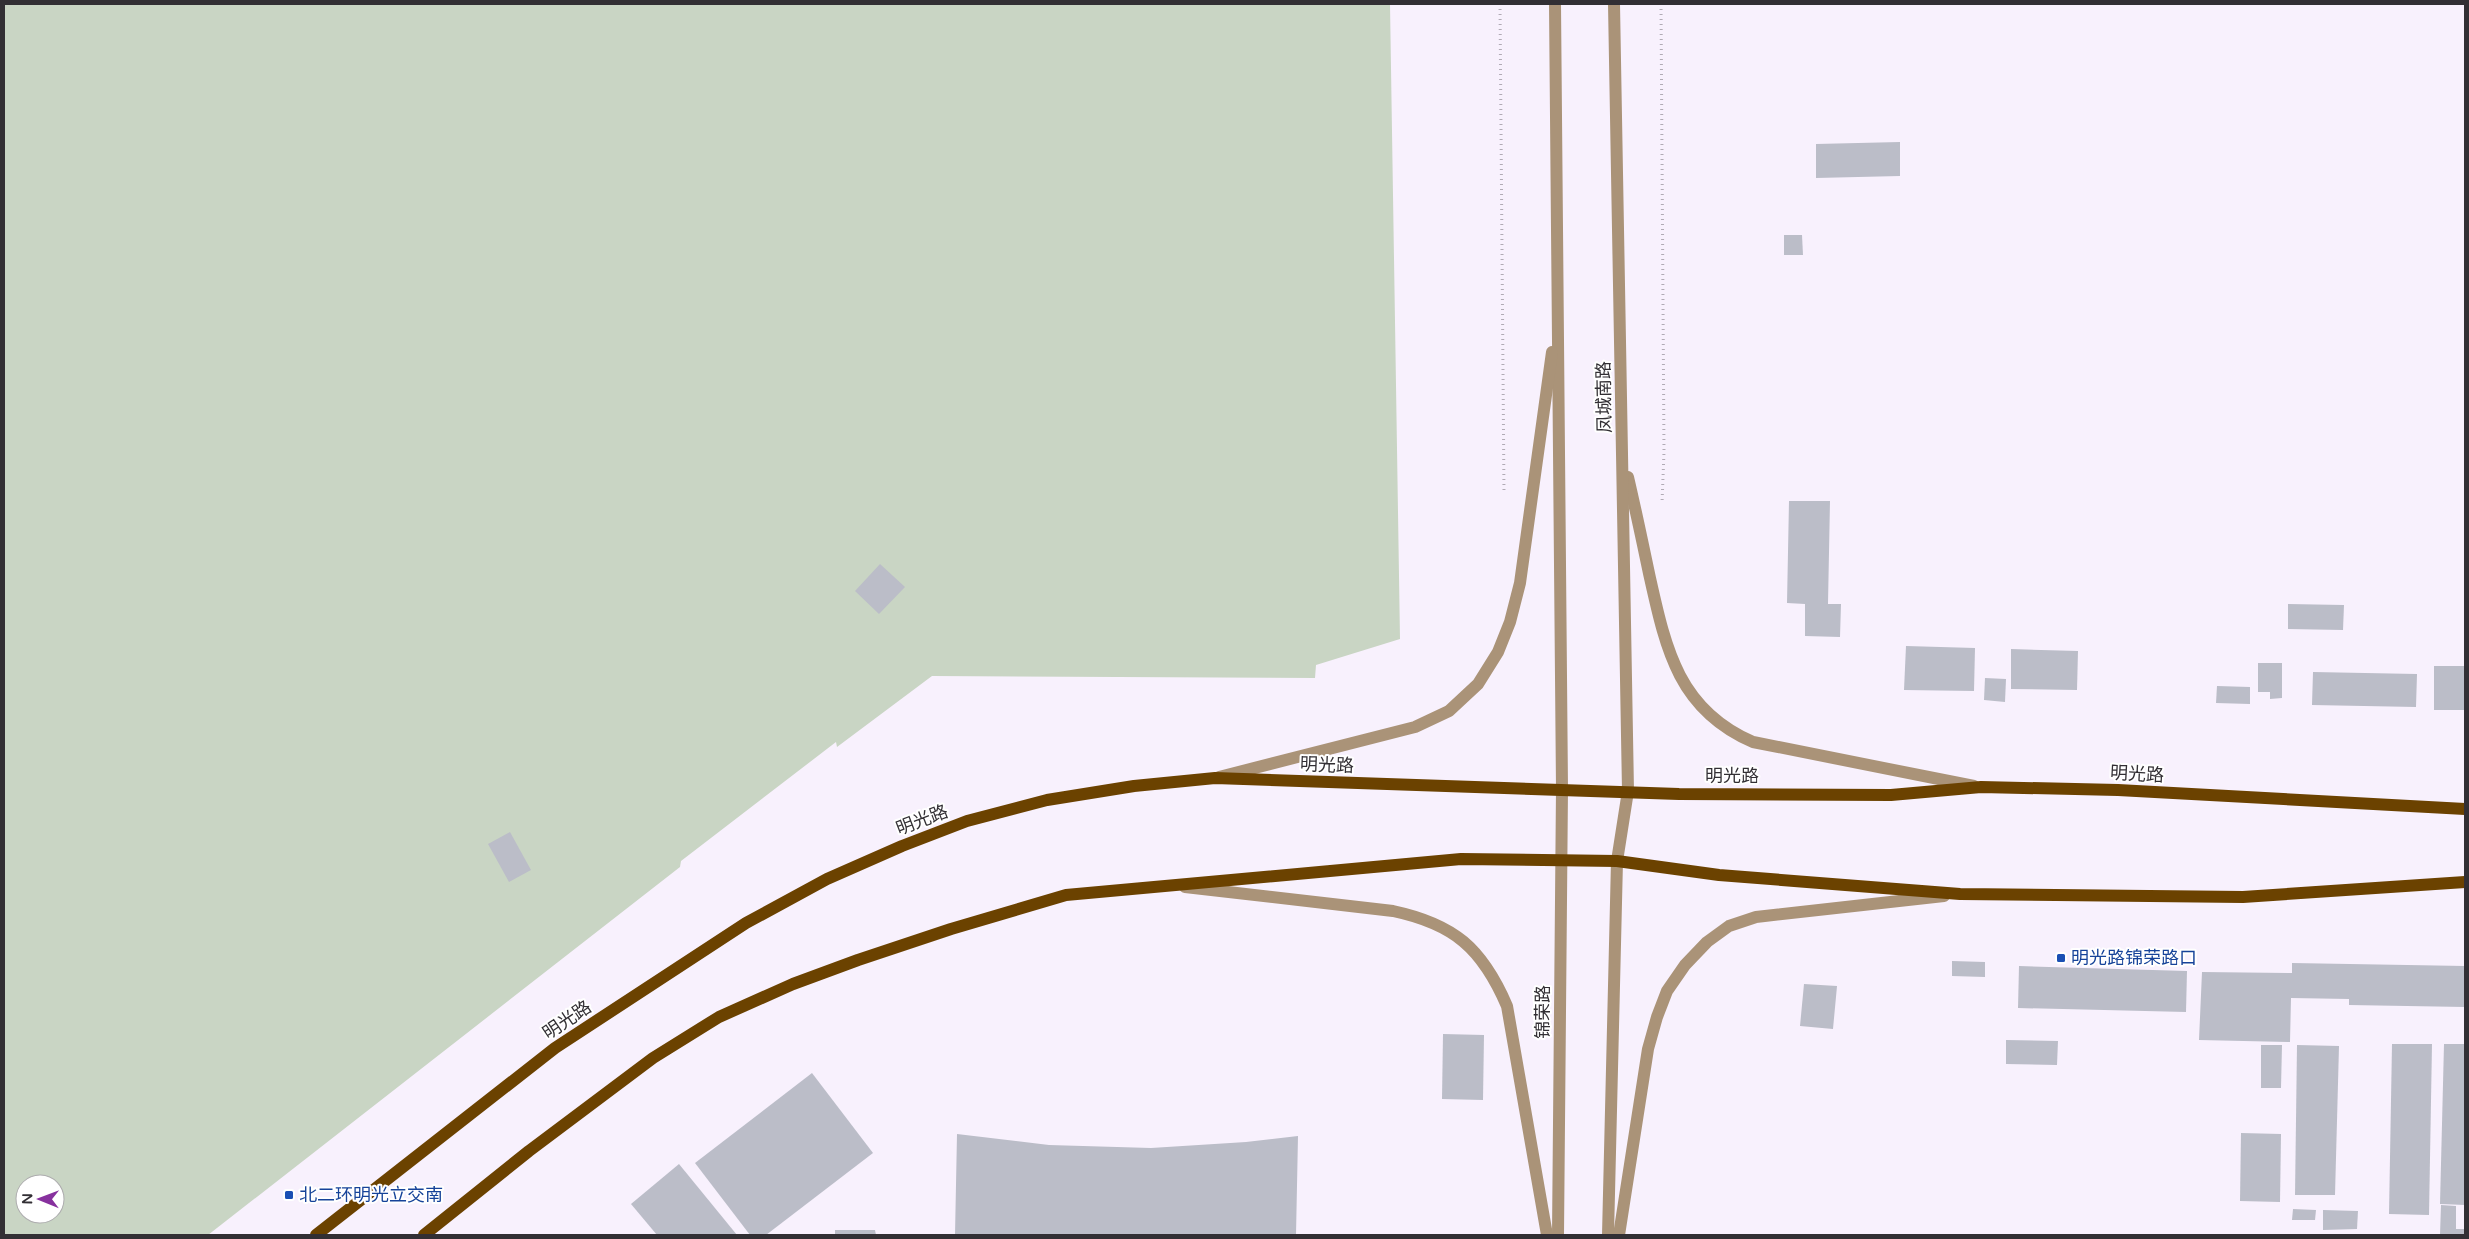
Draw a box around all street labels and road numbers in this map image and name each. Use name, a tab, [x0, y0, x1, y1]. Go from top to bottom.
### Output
street label: 凤城南路	[1592, 361, 1616, 433]
street label: 明光路	[1300, 753, 1354, 777]
street label: 明光路	[2109, 762, 2165, 786]
street label: 明光路	[1705, 765, 1759, 787]
street label: 明光路	[893, 800, 951, 840]
street label: 锦荣路	[1532, 985, 1554, 1039]
street label: 明光路	[538, 996, 596, 1044]

